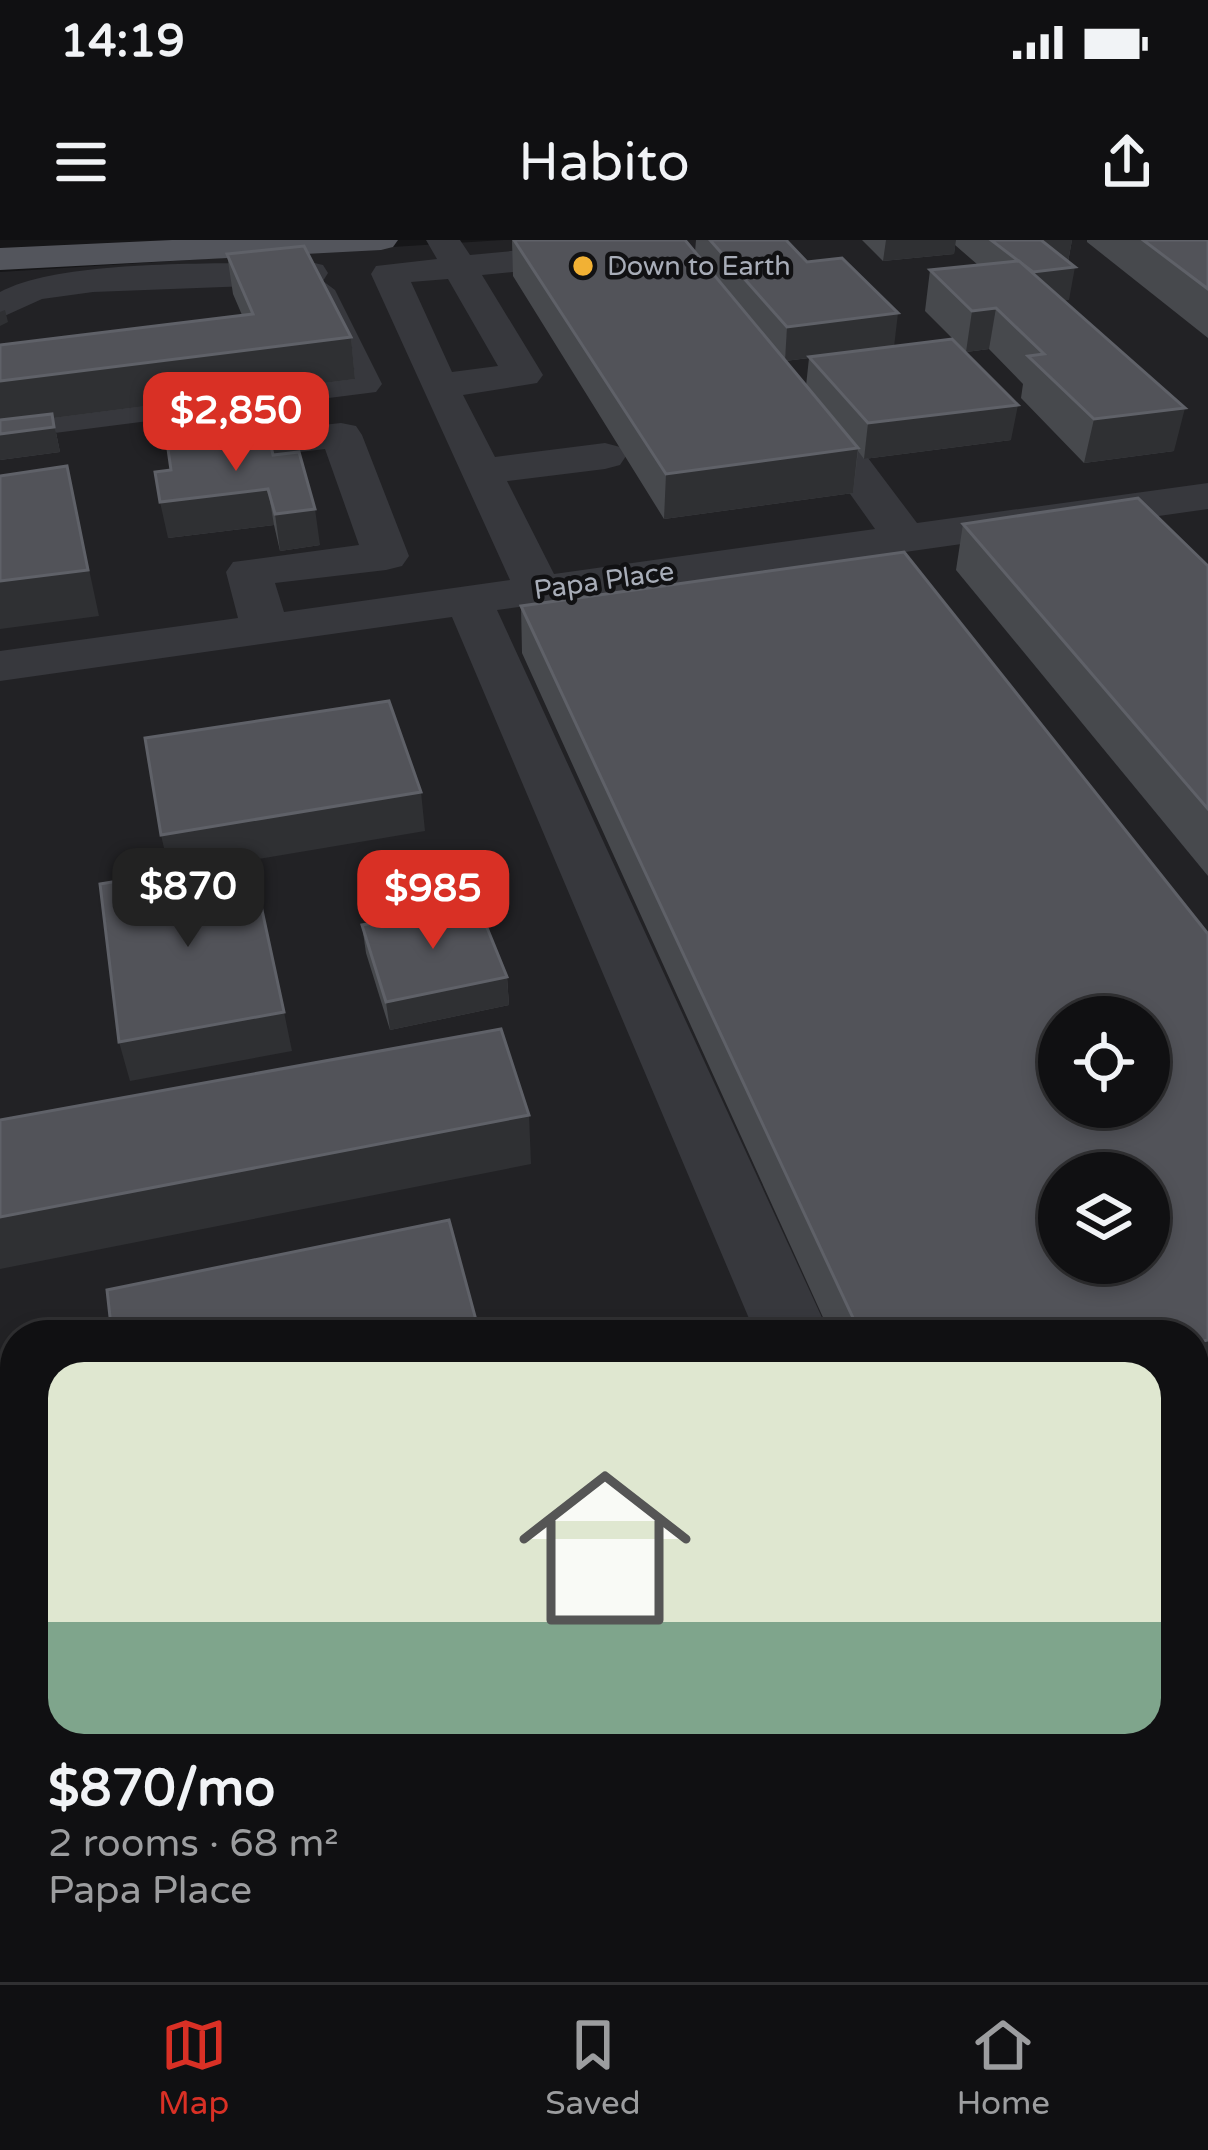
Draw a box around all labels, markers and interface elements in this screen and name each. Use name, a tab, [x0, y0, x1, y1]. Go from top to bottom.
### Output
text: 14:19	[60, 15, 185, 69]
icon: menu	[48, 129, 114, 195]
icon: share	[1094, 129, 1160, 195]
text: Habito	[518, 130, 690, 195]
place label: Down to Earth	[607, 250, 791, 283]
marker: Down to Earth	[570, 253, 596, 279]
pin: $2,850	[138, 372, 334, 474]
text: $2,850	[170, 387, 302, 434]
street label: Papa Place	[532, 555, 676, 607]
pin: $870	[117, 848, 259, 950]
pin: $985	[362, 850, 504, 952]
text: $870	[139, 863, 237, 910]
text: $985	[384, 865, 482, 912]
map controls	[1038, 996, 1170, 1284]
button: locate	[1038, 996, 1170, 1128]
button: layers	[1038, 1152, 1170, 1284]
icon: home	[497, 1440, 713, 1656]
text: $870/mo	[48, 1758, 275, 1820]
text: 2 rooms · 68 m²	[48, 1820, 339, 1867]
text: Papa Place	[48, 1867, 252, 1914]
tab: Map	[158, 2012, 229, 2123]
tab: Saved	[545, 2012, 641, 2123]
tab: Home	[957, 2012, 1050, 2123]

